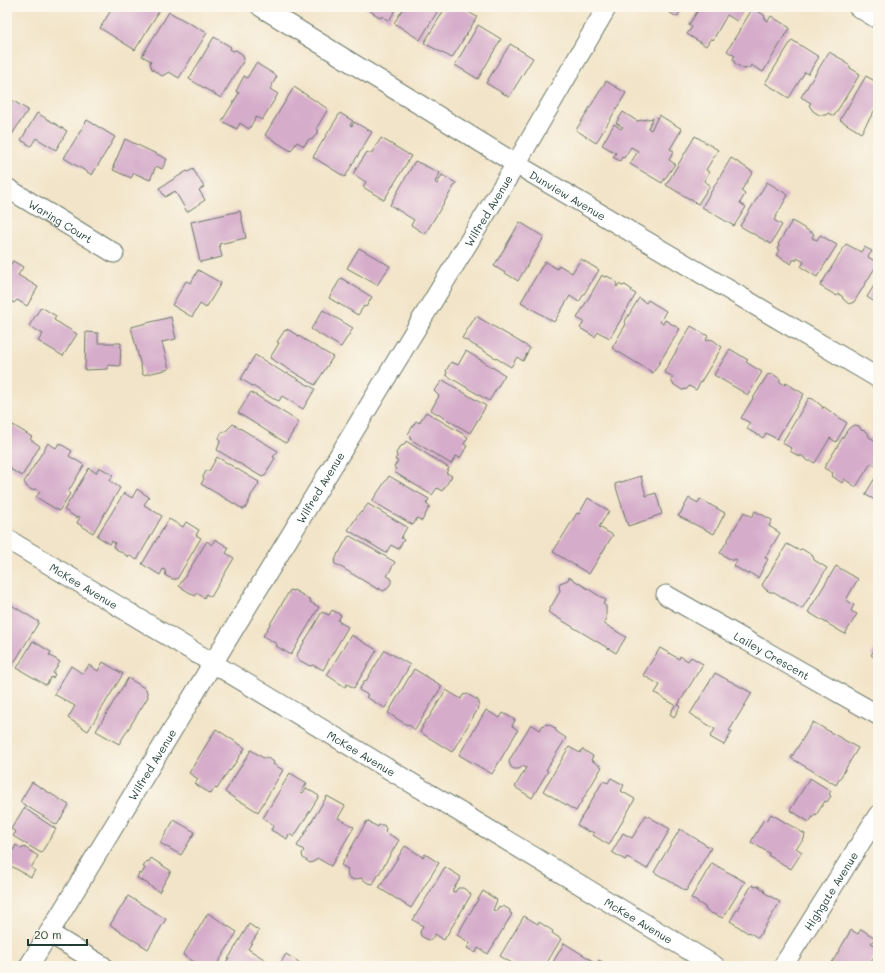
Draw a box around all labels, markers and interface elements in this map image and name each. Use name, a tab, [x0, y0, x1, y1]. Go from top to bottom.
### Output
street label: Dunview Avenue	[527, 166, 609, 223]
street label: Wilfred Avenue	[460, 172, 515, 249]
street label: Waring Court	[26, 196, 96, 246]
street label: Wilfred Avenue	[292, 449, 347, 526]
street label: McKee Avenue	[47, 559, 121, 612]
street label: Lailey Crescent	[732, 628, 813, 683]
street label: Wilfred Avenue	[124, 726, 179, 803]
street label: McKee Avenue	[325, 726, 399, 779]
street label: Highgate Avenue	[800, 848, 861, 933]
street label: McKee Avenue	[602, 894, 676, 947]
scale bar	[28, 921, 87, 947]
text: 20 m	[34, 926, 62, 942]

